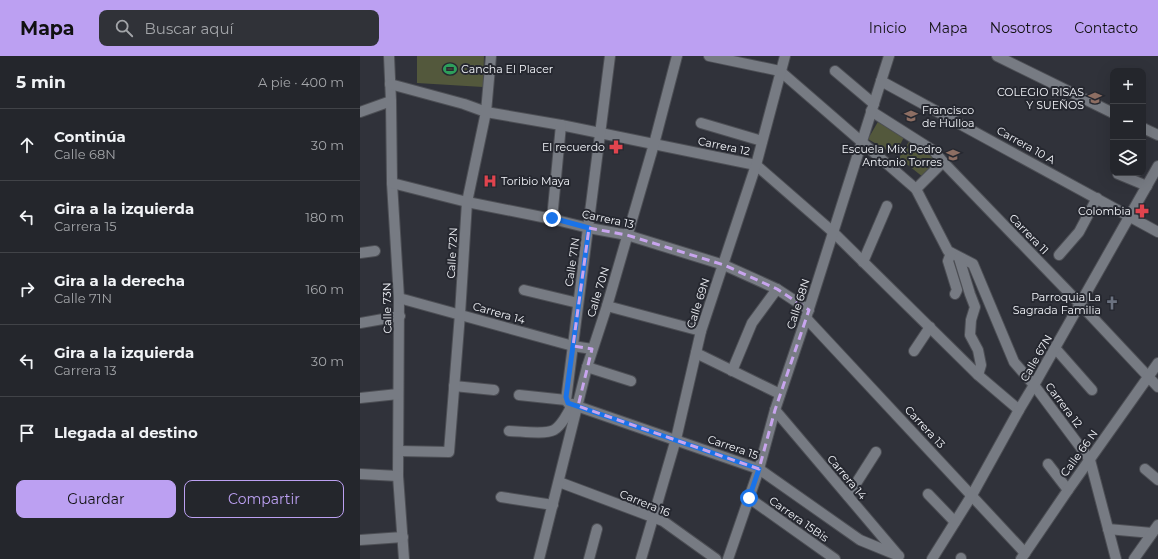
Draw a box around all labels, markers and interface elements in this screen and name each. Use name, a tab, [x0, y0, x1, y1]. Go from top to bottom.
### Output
search box	[99, 10, 379, 46]
text: Mapa	[20, 17, 75, 40]
icon: search	[113, 17, 135, 39]
text: Buscar aquí	[145, 19, 234, 38]
text: Inicio	[869, 19, 906, 37]
text: Mapa	[928, 19, 968, 37]
text: Nosotros	[990, 19, 1052, 37]
text: Contacto	[1074, 19, 1138, 37]
sports icon: Cancha El Placer	[442, 61, 458, 77]
place label: Cancha El Placer	[461, 62, 553, 76]
map controls	[1110, 68, 1146, 176]
button: +	[1110, 68, 1146, 104]
text: 5 min	[16, 72, 66, 92]
text: A pie · 400 m	[258, 74, 344, 90]
place label: COLEGIO RISAS Y SUEÑOS	[997, 85, 1084, 112]
school or university icon: COLEGIO RISAS Y SUEÑOS	[1087, 90, 1103, 106]
place label: Francisco de Hulloa	[922, 103, 975, 130]
button: −	[1110, 104, 1146, 140]
school or university icon: Francisco de Hulloa	[903, 108, 919, 124]
street label: Carrera 10 A	[994, 123, 1058, 167]
text: Continúa	[54, 127, 126, 146]
icon: ahead	[16, 134, 38, 156]
street label: Carrera 12	[697, 134, 751, 158]
text: 30 m	[311, 137, 344, 153]
pharmacy icon: El recuerdo	[608, 139, 624, 155]
place label: El recuerdo	[542, 140, 605, 154]
button: layers	[1110, 140, 1146, 176]
place label: Escuela Mix Pedro Antonio Torres	[842, 142, 943, 169]
text: Calle 68N	[54, 146, 116, 162]
school or university icon: Escuela Mix Pedro Antonio Torres	[945, 147, 961, 163]
hospital icon: Toribio Maya	[482, 173, 498, 189]
place label: Toribio Maya	[501, 174, 570, 188]
text: Gira a la izquierda	[54, 199, 194, 218]
pharmacy icon: Colombia	[1134, 203, 1150, 219]
place label: Colombia	[1078, 204, 1131, 218]
icon: left	[16, 206, 38, 228]
street label: Carrera 13	[581, 207, 635, 231]
text: 180 m	[305, 209, 344, 225]
route end	[543, 209, 561, 227]
street label: Carrera 11	[1006, 211, 1052, 257]
text: Carrera 15	[54, 218, 117, 234]
street label: Calle 72N	[444, 227, 460, 279]
street label: Calle 71N	[562, 237, 582, 287]
street label: Calle 70N	[584, 265, 612, 319]
text: Gira a la derecha	[54, 271, 185, 290]
street label: Calle 69N	[683, 276, 713, 330]
street label: Calle 68N	[783, 277, 813, 331]
icon: right	[16, 278, 38, 300]
text: 160 m	[306, 281, 344, 297]
street label: Calle 73N	[380, 282, 394, 334]
text: Calle 71N	[54, 290, 112, 306]
place label: Parroquia La Sagrada Familia	[1013, 290, 1101, 317]
church icon: Parroquia La Sagrada Familia	[1104, 295, 1120, 311]
street label: Carrera 14	[471, 299, 528, 327]
street label: Calle 67N	[1017, 332, 1055, 384]
text: Gira a la izquierda	[54, 343, 194, 362]
icon: left	[16, 350, 38, 372]
text: 30 m	[311, 353, 344, 369]
text: Carrera 13	[54, 362, 117, 378]
street label: Carrera 12	[1042, 380, 1086, 430]
street label: Carrera 13	[902, 403, 948, 451]
icon: arrive	[16, 422, 38, 444]
text: Llegada al destino	[54, 423, 198, 442]
street label: Calle 66 N	[1057, 427, 1101, 479]
street label: Carrera 15	[706, 432, 760, 462]
street label: Carrera 14	[824, 452, 870, 503]
button: Guardar	[16, 480, 176, 518]
button: Compartir	[184, 480, 344, 518]
street label: Carrera 16	[618, 486, 673, 520]
route start	[740, 489, 758, 507]
street label: Carrera 15Bis	[766, 493, 832, 545]

